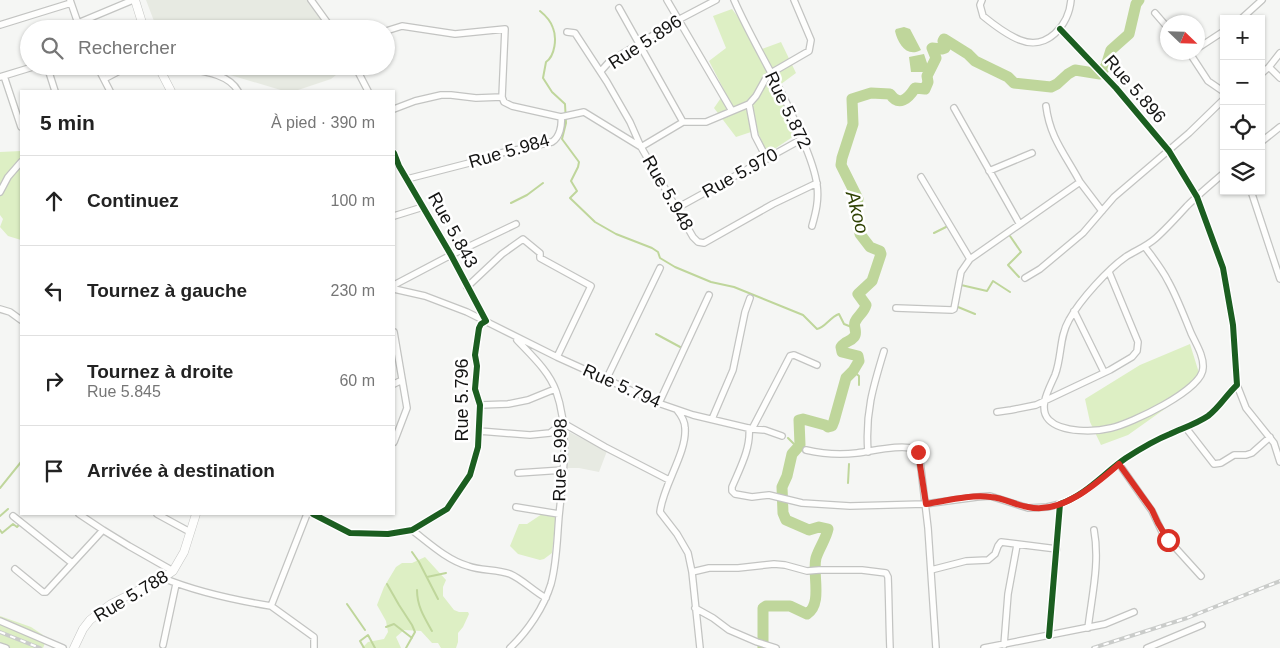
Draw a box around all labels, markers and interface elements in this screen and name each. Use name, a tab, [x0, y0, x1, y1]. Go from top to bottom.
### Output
street label: Rue 5.896	[605, 11, 685, 73]
north arrow	[1160, 15, 1205, 60]
map controls	[1220, 15, 1265, 195]
button: +	[1220, 15, 1265, 60]
search box	[20, 20, 395, 75]
icon: search	[38, 34, 66, 62]
text: Rechercher	[78, 37, 176, 58]
street label: Rue 5.896	[1100, 51, 1170, 127]
button: −	[1220, 60, 1265, 105]
street label: Rue 5.872	[761, 68, 815, 152]
button: locate	[1220, 105, 1265, 150]
text: 5 min	[40, 111, 95, 134]
text: À pied · 390 m	[271, 114, 375, 131]
street label: Rue 5.984	[466, 130, 552, 172]
street label: Rue 5.970	[699, 144, 781, 202]
button: layers	[1220, 150, 1265, 195]
street label: Rue 5.948	[639, 152, 697, 234]
icon: ahead	[40, 187, 68, 215]
water label: Akoo	[842, 188, 873, 236]
street label: Rue 5.843	[424, 189, 482, 271]
text: Continuez	[87, 190, 179, 211]
text: 100 m	[331, 192, 375, 209]
icon: left	[40, 277, 68, 305]
text: Tournez à gauche	[87, 280, 247, 301]
text: 230 m	[331, 282, 375, 299]
street label: Rue 5.796	[452, 358, 472, 442]
street label: Rue 5.794	[580, 360, 664, 412]
text: Tournez à droite	[87, 361, 233, 382]
icon: right	[40, 367, 68, 395]
text: 60 m	[339, 372, 375, 389]
text: Rue 5.845	[87, 383, 161, 400]
street label: Rue 5.998	[549, 418, 571, 502]
route end	[907, 441, 930, 464]
icon: arrive	[40, 457, 68, 485]
text: Arrivée à destination	[87, 460, 275, 481]
route start	[1157, 529, 1180, 552]
street label: Rue 5.788	[90, 566, 172, 626]

